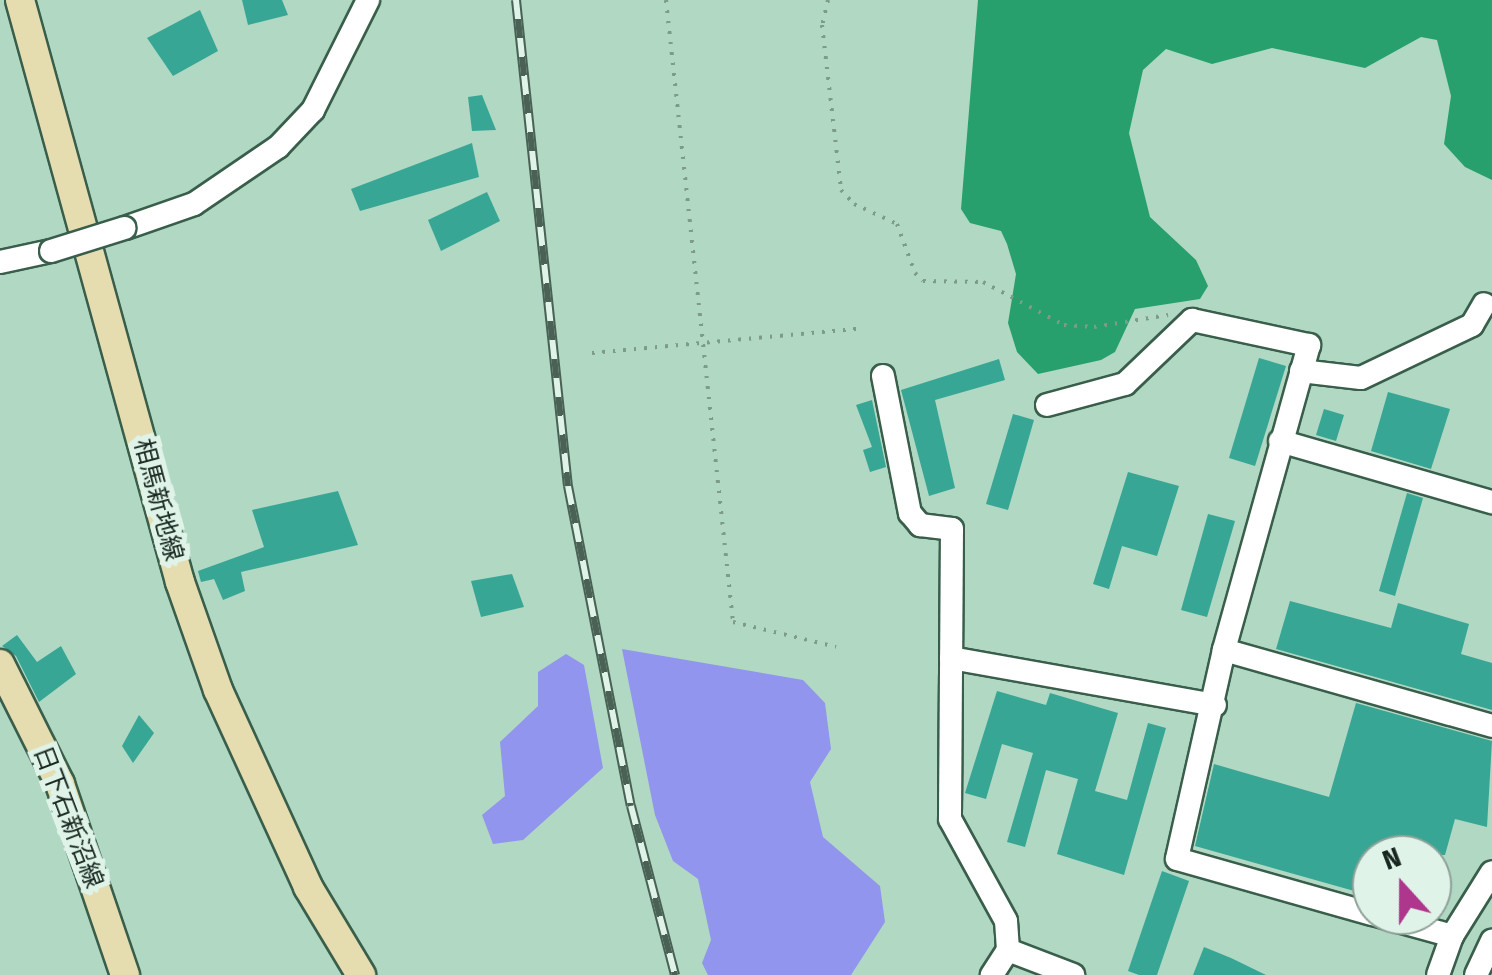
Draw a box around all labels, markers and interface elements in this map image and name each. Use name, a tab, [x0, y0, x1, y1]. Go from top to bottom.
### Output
street label: 相馬新地線	[127, 436, 189, 564]
street label: 日下石新沼線	[27, 742, 109, 892]
north arrow	[1352, 835, 1452, 935]
text: N	[1378, 840, 1406, 877]

